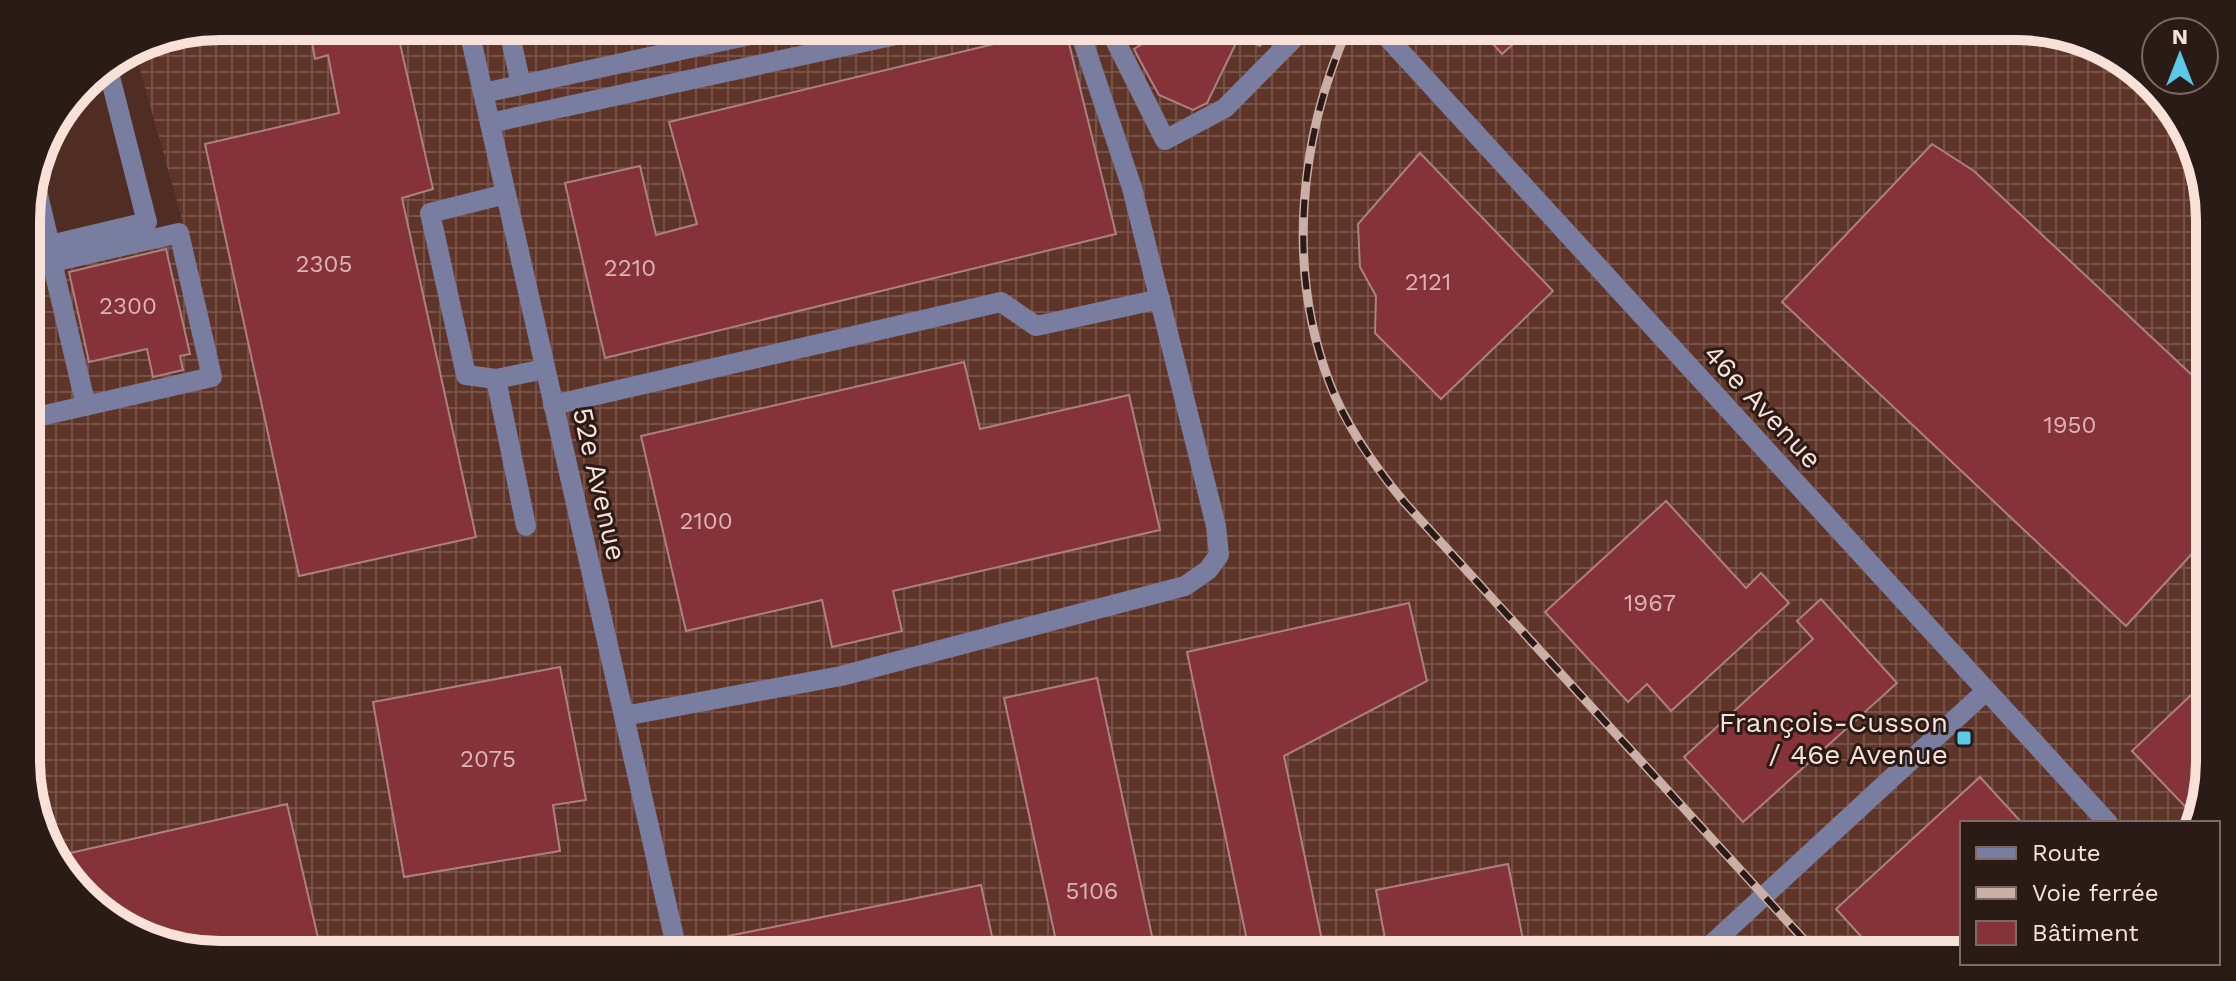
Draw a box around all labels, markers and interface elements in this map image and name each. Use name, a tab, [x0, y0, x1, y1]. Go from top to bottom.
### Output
north arrow	[2140, 16, 2220, 96]
text: N	[2172, 24, 2188, 49]
house number: 2305	[296, 250, 352, 278]
house number: 2210	[604, 254, 656, 282]
house number: 2121	[1405, 268, 1451, 296]
house number: 2300	[99, 292, 157, 320]
street label: 46e Avenue	[1697, 337, 1828, 475]
street label: 52e Avenue	[566, 404, 633, 564]
house number: 1950	[2043, 411, 2097, 439]
house number: 2100	[679, 507, 733, 535]
house number: 1967	[1624, 589, 1676, 617]
place label: François-Cusson / 46e Avenue	[1719, 706, 1948, 771]
marker: François-Cusson / 46e Avenue	[1955, 729, 1973, 747]
house number: 2075	[460, 745, 516, 773]
legend	[1960, 821, 2220, 965]
text: Route	[2032, 839, 2101, 867]
house number: 5106	[1066, 877, 1118, 905]
text: Voie ferrée	[2032, 879, 2159, 907]
text: Bâtiment	[2032, 919, 2139, 947]

